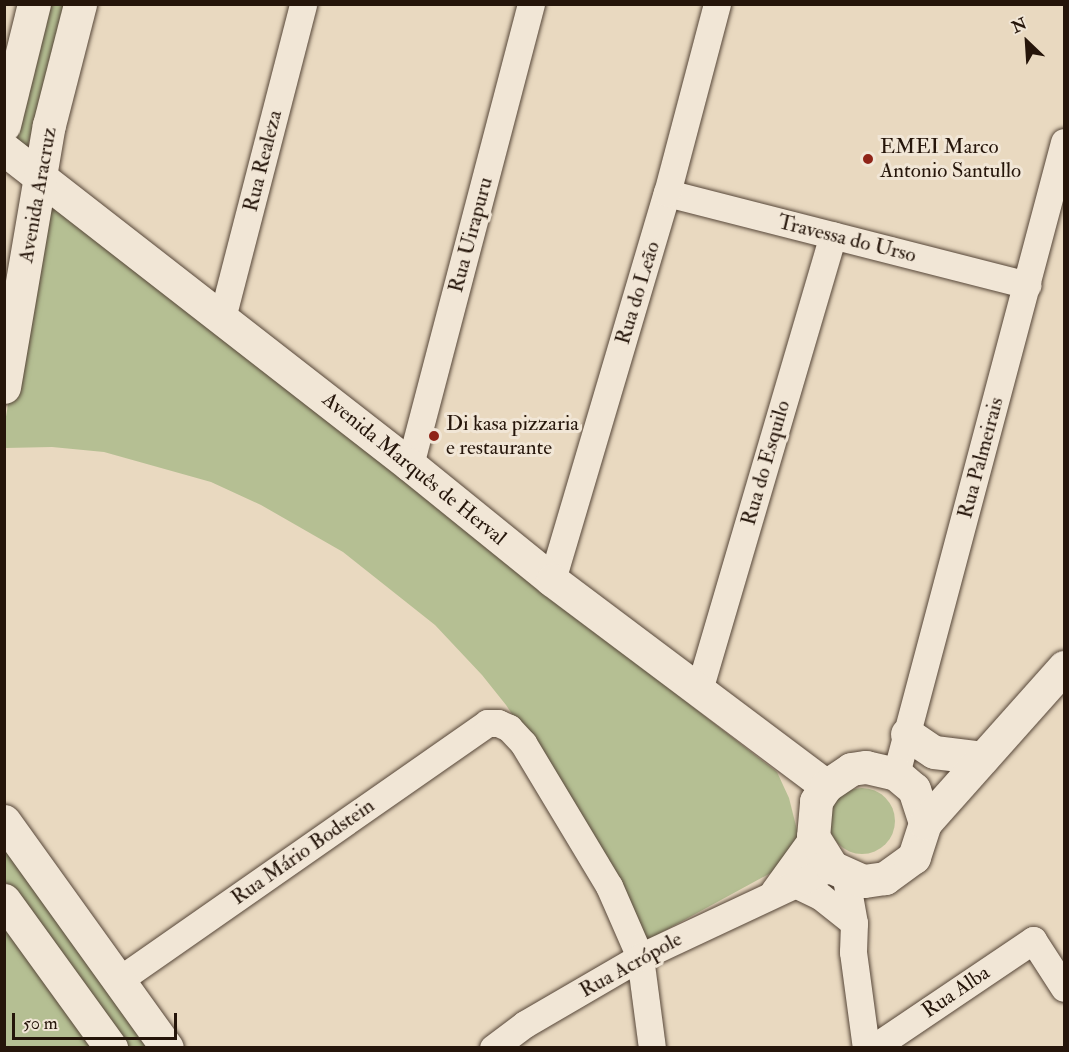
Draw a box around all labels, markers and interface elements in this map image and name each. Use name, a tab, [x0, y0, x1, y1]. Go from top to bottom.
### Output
north arrow	[997, 12, 1057, 72]
text: N	[1009, 14, 1030, 38]
street label: Rua Realeza	[238, 108, 288, 214]
street label: Avenida Aracruz	[14, 125, 62, 265]
place label: EMEI Marco Antonio Santullo	[880, 134, 1021, 184]
marker: EMEI Marco Antonio Santullo	[861, 152, 875, 166]
street label: Rua Uirapuru	[444, 175, 498, 295]
street label: Travessa do Urso	[775, 210, 919, 268]
street label: Rua do Leão	[610, 238, 666, 348]
street label: Avenida Marquês de Herval	[317, 387, 511, 551]
street label: Rua Palmeirais	[953, 395, 1009, 521]
street label: Rua do Esquilo	[736, 398, 796, 528]
place label: Di kasa pizzaria e restaurante	[446, 411, 579, 461]
marker: Di kasa pizzaria e restaurante	[427, 429, 441, 443]
street label: Rua Mário Bodstein	[227, 793, 379, 911]
street label: Rua Acrópole	[575, 927, 687, 1003]
street label: Rua Alba	[917, 960, 995, 1024]
scale bar	[15, 1001, 180, 1039]
text: 50 m	[23, 1012, 58, 1035]

